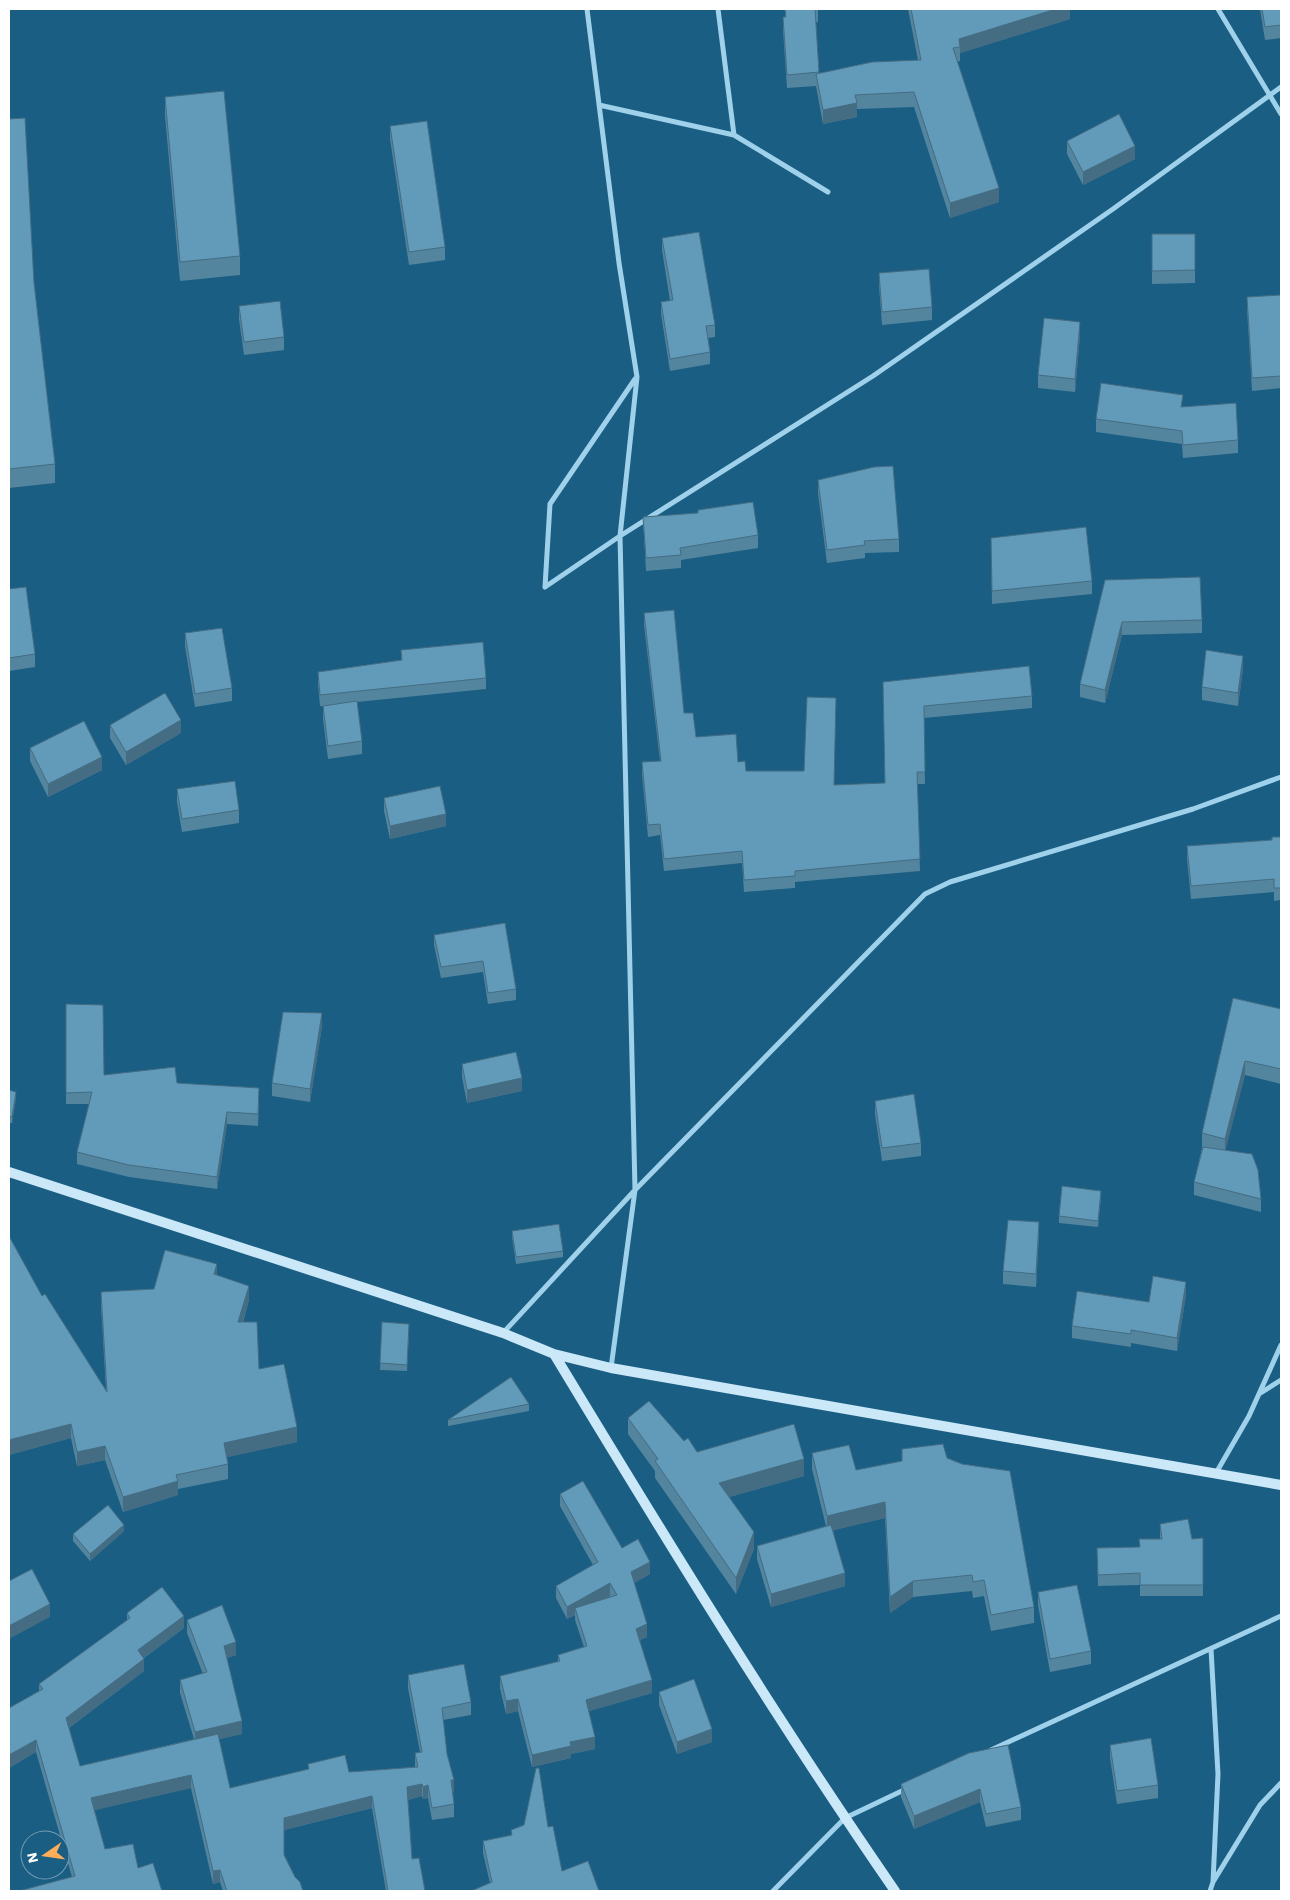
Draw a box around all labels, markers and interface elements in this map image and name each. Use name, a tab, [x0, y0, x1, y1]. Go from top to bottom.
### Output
north arrow	[20, 1830, 70, 1880]
text: N	[23, 1851, 41, 1865]

